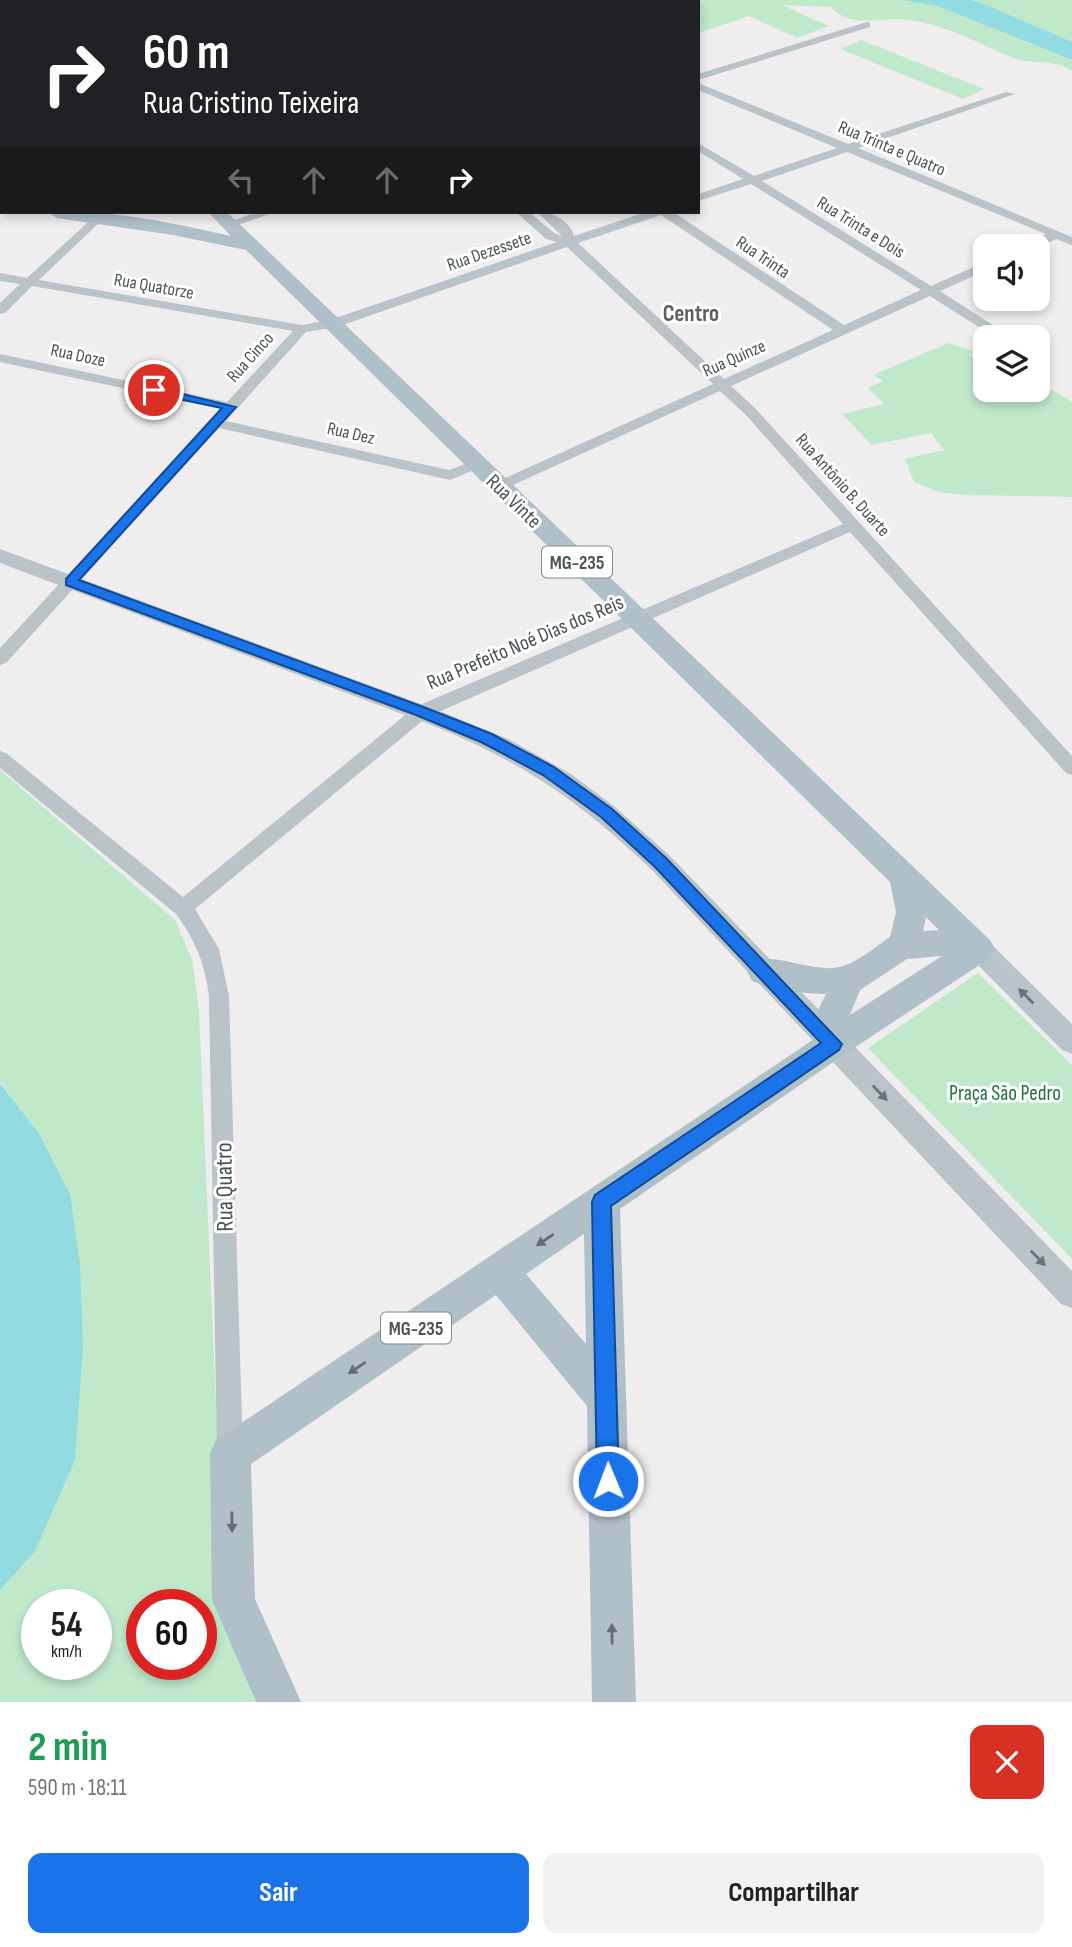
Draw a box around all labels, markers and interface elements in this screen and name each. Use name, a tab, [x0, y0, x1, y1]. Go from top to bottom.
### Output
text: 60 m	[143, 24, 230, 83]
icon: right	[28, 28, 119, 119]
text: Rua Cristino Teixeira	[143, 84, 359, 123]
street label: Rua Trinta e Quatro	[835, 116, 949, 180]
icon: left	[222, 161, 260, 199]
icon: ahead	[295, 161, 333, 199]
icon: ahead	[368, 161, 406, 199]
icon: right	[441, 161, 479, 199]
street label: Rua Trinta e Dois	[813, 192, 908, 263]
street label: Rua Dezessete	[444, 227, 534, 276]
street label: Rua Trinta	[732, 232, 794, 283]
map controls	[973, 234, 1050, 402]
button: sound	[973, 234, 1050, 311]
street label: Rua Quatorze	[112, 269, 195, 304]
district label: Centro	[663, 300, 719, 328]
button: layers	[973, 325, 1050, 402]
street label: Rua Cinco	[222, 328, 278, 387]
street label: Rua Quinze	[700, 335, 769, 382]
street label: Rua Doze	[49, 339, 107, 372]
pin	[124, 360, 184, 420]
icon: arrive	[135, 371, 173, 409]
street label: Rua Dez	[325, 418, 377, 449]
street label: Rua Antônio B. Duarte	[791, 430, 894, 541]
street label: Rua Vinte	[481, 469, 546, 534]
road number: MG-235	[542, 547, 612, 578]
street label: Rua Prefeito Noé Dias dos Reis	[423, 590, 627, 695]
one-way arrow	[1018, 988, 1034, 1005]
park label: Praça São Pedro	[949, 1081, 1061, 1106]
one-way arrow	[872, 1085, 889, 1102]
street label: Rua Quatro	[209, 1142, 240, 1232]
one-way arrow	[536, 1233, 554, 1247]
one-way arrow	[1029, 1249, 1046, 1266]
road number: MG-235	[381, 1312, 451, 1344]
one-way arrow	[348, 1361, 366, 1375]
position arrow	[571, 1444, 645, 1518]
one-way arrow	[226, 1512, 237, 1534]
speed limit sign: 60	[126, 1589, 217, 1680]
text: 54	[51, 1604, 82, 1647]
one-way arrow	[606, 1623, 618, 1645]
text: km/h	[51, 1641, 82, 1662]
text: 2 min	[28, 1722, 108, 1773]
button: close	[970, 1725, 1044, 1799]
text: 590 m · 18:11	[28, 1774, 127, 1802]
button: Sair	[28, 1853, 529, 1933]
button: Compartilhar	[543, 1853, 1044, 1933]

